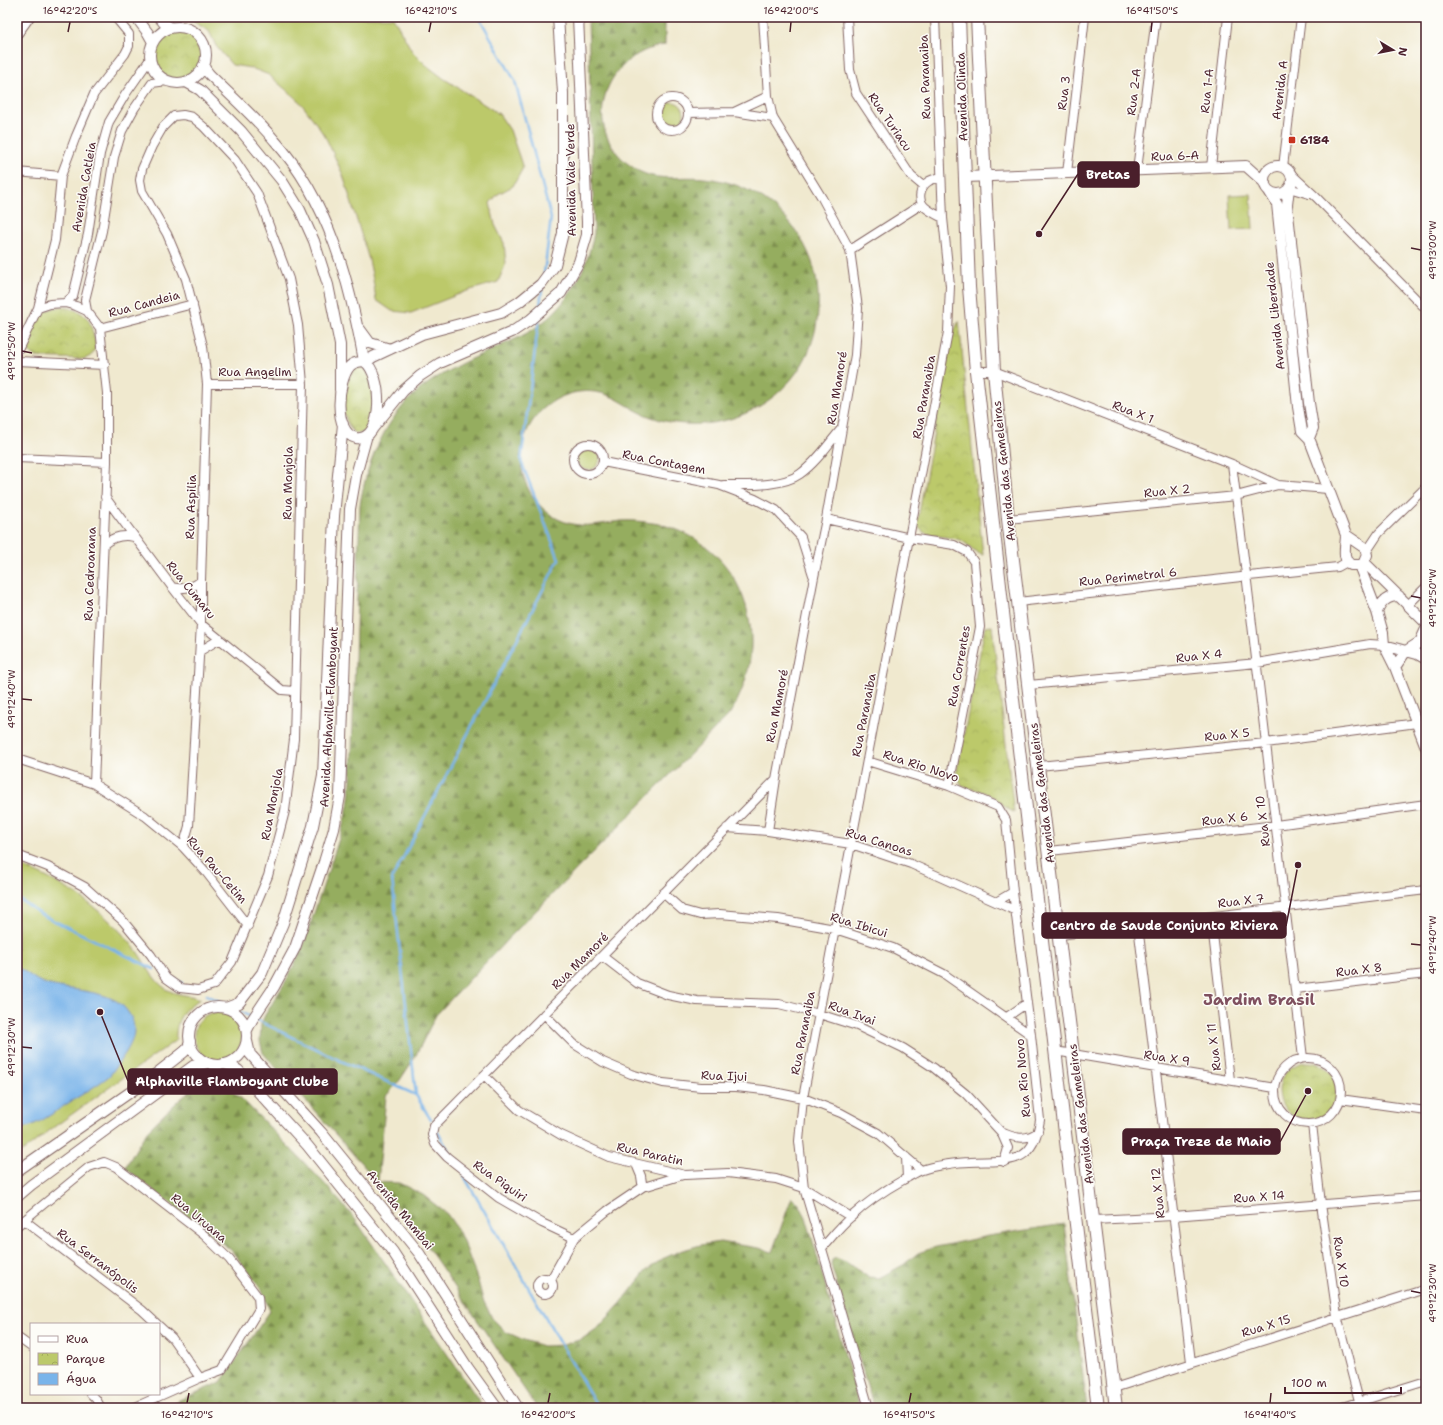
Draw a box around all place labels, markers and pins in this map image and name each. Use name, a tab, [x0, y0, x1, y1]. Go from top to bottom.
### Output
place label: 6184	[1300, 132, 1330, 148]
marker: 6184	[1287, 135, 1297, 145]
callout: Bretas	[1078, 162, 1139, 187]
callout: Centro de Saude Conjunto Riviera	[1042, 913, 1286, 938]
callout: Alphaville Flamboyant Clube	[128, 1069, 337, 1094]
callout: Praça Treze de Maio	[1123, 1129, 1280, 1154]

